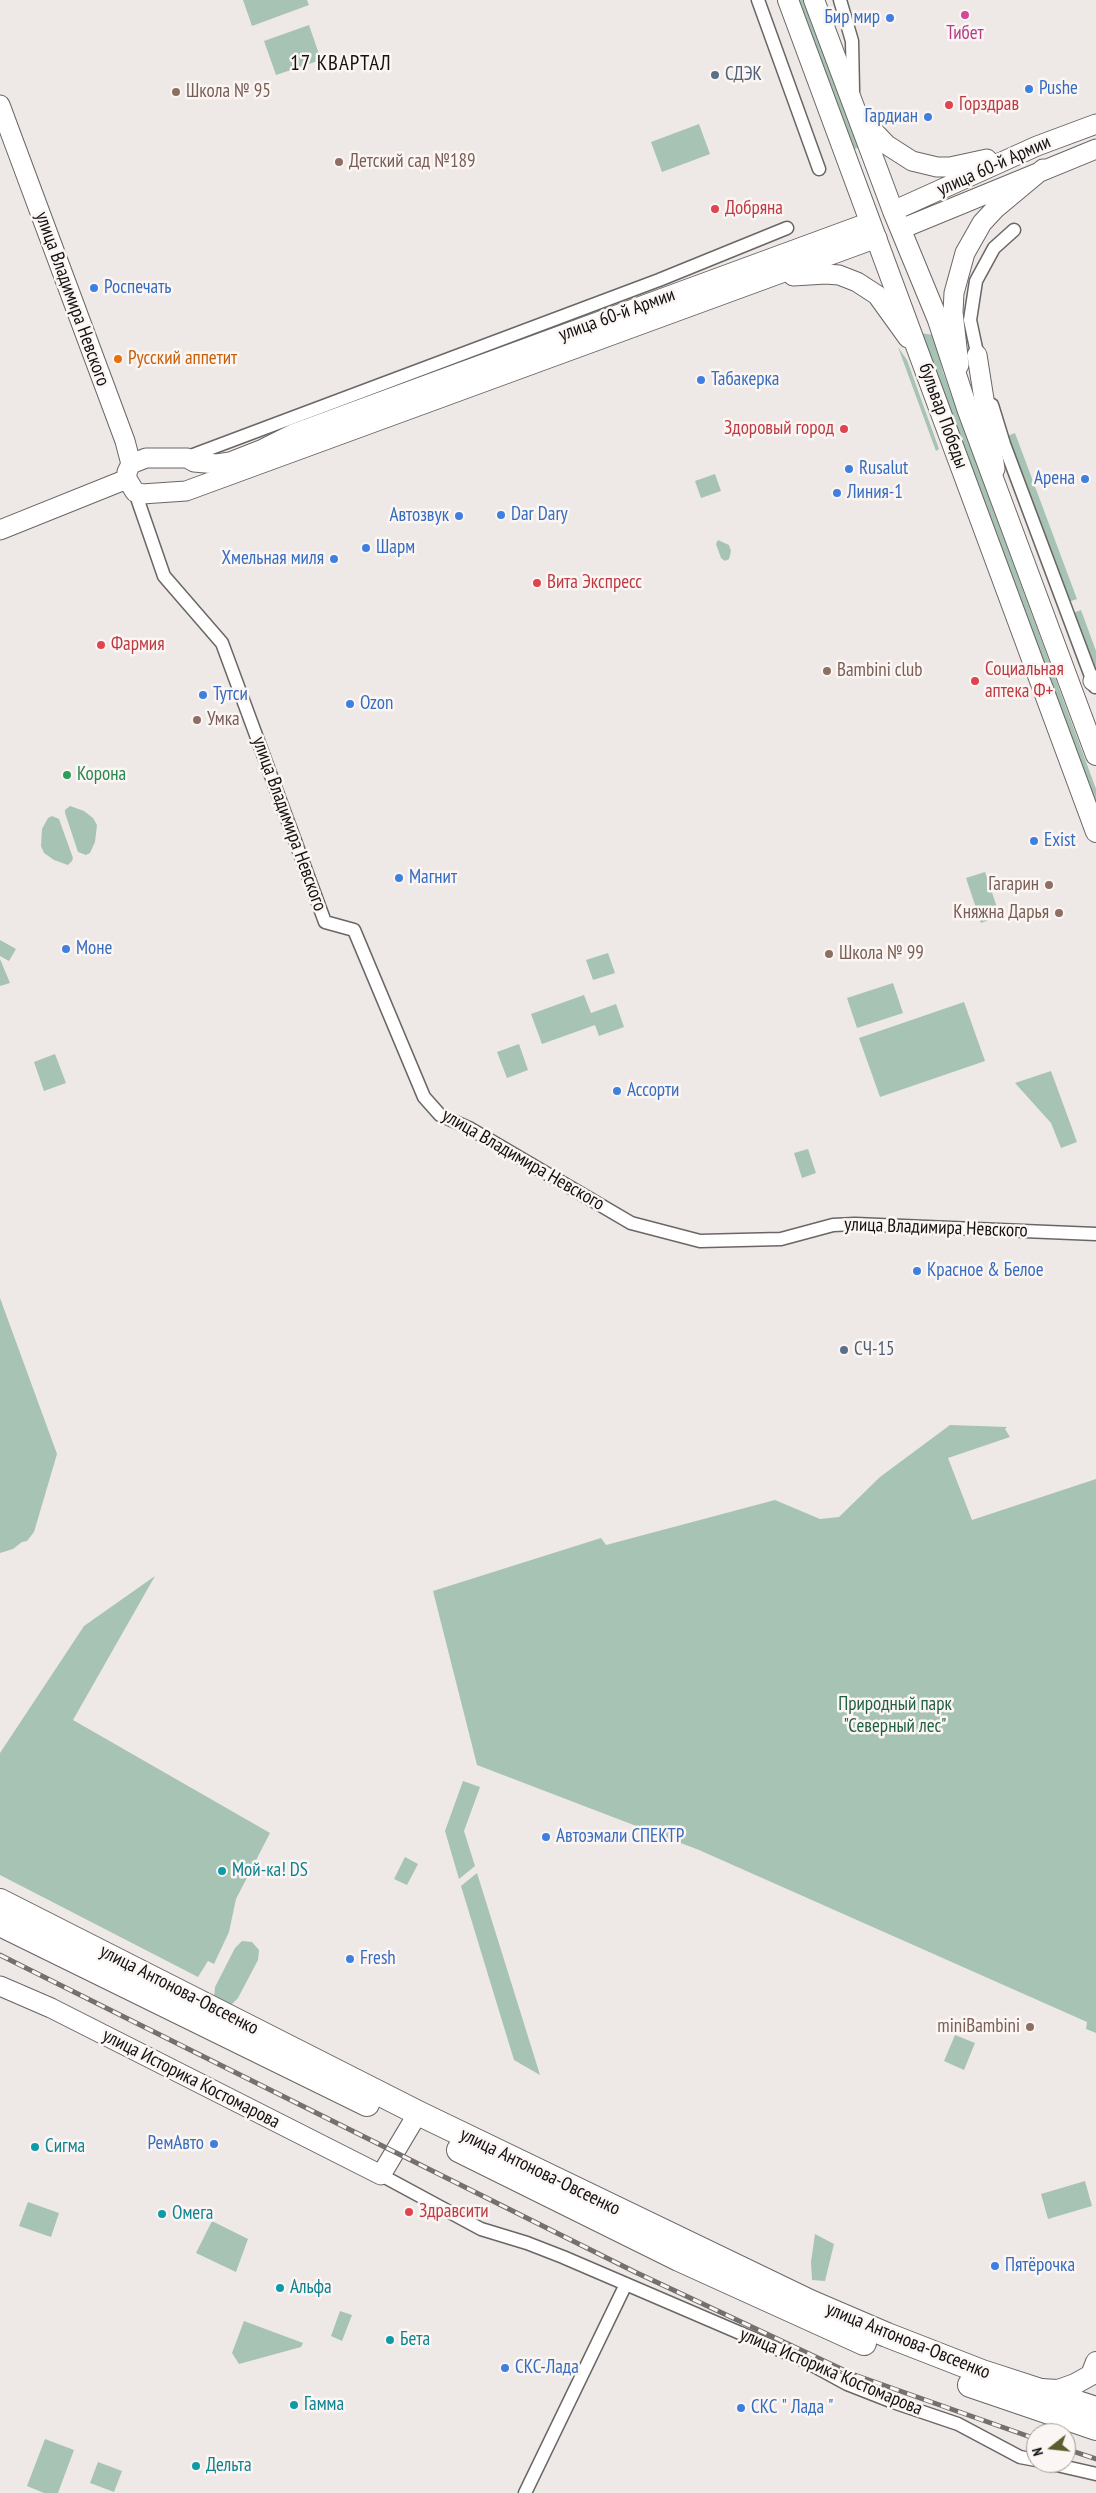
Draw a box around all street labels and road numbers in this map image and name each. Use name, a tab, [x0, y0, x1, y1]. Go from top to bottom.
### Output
street label: улица 60-й Армии	[934, 131, 1054, 201]
street label: улица Владимира Невского	[30, 209, 114, 389]
street label: улица 60-й Армии	[556, 283, 678, 347]
street label: бульвар Победы	[913, 360, 973, 472]
street label: улица Владимира Невского	[247, 734, 331, 914]
street label: улица Владимира Невского	[438, 1104, 608, 1216]
street label: улица Владимира Невского	[844, 1213, 1028, 1243]
street label: улица Антонова-Овсеенко	[96, 1940, 262, 2040]
street label: улица Историка Костомарова	[98, 2024, 284, 2134]
street label: улица Антонова-Овсеенко	[456, 2123, 624, 2221]
street label: улица Антонова-Овсеенко	[822, 2298, 994, 2384]
street label: улица Историка Костомарова	[736, 2323, 926, 2421]

